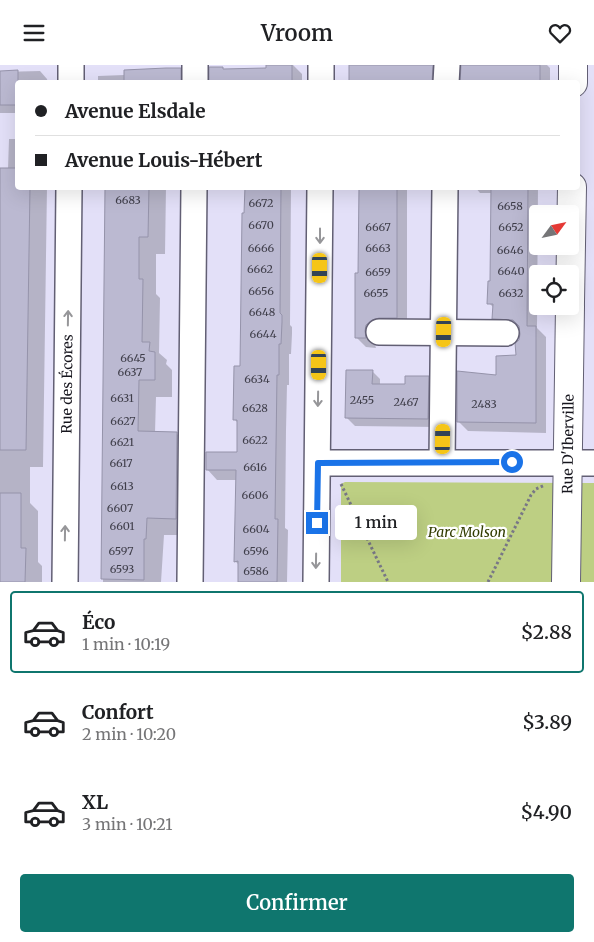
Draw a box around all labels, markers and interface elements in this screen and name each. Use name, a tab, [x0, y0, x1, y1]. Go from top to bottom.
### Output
icon: menu	[20, 19, 48, 47]
text: Vroom	[261, 19, 333, 47]
icon: heart	[546, 19, 574, 47]
text: Avenue Elsdale	[65, 99, 205, 123]
text: Avenue Louis-Hébert	[65, 148, 262, 172]
house number: 6683	[115, 193, 141, 207]
house number: 6672	[248, 196, 274, 210]
house number: 6658	[497, 199, 523, 213]
north arrow	[529, 205, 579, 255]
map controls	[529, 205, 579, 315]
house number: 6670	[248, 218, 274, 232]
house number: 6667	[365, 220, 391, 234]
house number: 6652	[498, 220, 524, 234]
one-way arrow	[315, 228, 325, 244]
house number: 6666	[248, 241, 275, 255]
house number: 6663	[365, 241, 391, 255]
house number: 6646	[497, 243, 524, 257]
car	[312, 253, 327, 283]
house number: 6662	[247, 262, 273, 276]
house number: 6640	[497, 264, 525, 278]
house number: 6659	[365, 265, 391, 279]
button: locate	[529, 265, 579, 315]
house number: 6656	[248, 284, 274, 298]
house number: 6655	[363, 286, 389, 300]
house number: 6632	[498, 286, 524, 300]
house number: 6648	[249, 305, 276, 319]
one-way arrow	[63, 311, 73, 327]
car	[436, 317, 451, 347]
house number: 6644	[250, 327, 277, 341]
street label: Rue des Écores	[58, 334, 77, 434]
car	[311, 350, 326, 380]
house number: 6645	[120, 351, 146, 365]
house number: 6637	[118, 365, 142, 379]
house number: 6634	[244, 372, 270, 386]
one-way arrow	[314, 390, 323, 406]
house number: 6631	[110, 391, 134, 405]
house number: 2455	[350, 393, 374, 407]
street label: Rue D'Iberville	[558, 394, 578, 494]
house number: 2467	[394, 395, 418, 409]
house number: 2483	[471, 397, 497, 411]
house number: 6628	[242, 401, 268, 415]
house number: 6627	[110, 414, 136, 428]
car	[435, 424, 450, 454]
house number: 6622	[242, 433, 268, 447]
house number: 6621	[110, 435, 134, 449]
route start	[501, 451, 523, 473]
house number: 6617	[109, 456, 133, 470]
house number: 6616	[243, 460, 267, 474]
house number: 6613	[110, 479, 134, 493]
house number: 6606	[242, 488, 269, 502]
house number: 6607	[107, 501, 133, 515]
callout: 1 min	[334, 505, 417, 541]
route end	[306, 512, 328, 534]
text: 1 min	[354, 512, 398, 532]
house number: 6601	[110, 519, 134, 533]
house number: 6604	[243, 522, 270, 536]
park label: Parc Molson	[428, 523, 506, 541]
one-way arrow	[60, 526, 70, 542]
house number: 6597	[109, 544, 134, 558]
house number: 6596	[243, 544, 269, 558]
one-way arrow	[312, 553, 321, 569]
house number: 6593	[110, 562, 134, 576]
house number: 6586	[243, 564, 269, 578]
icon: car	[22, 610, 67, 655]
text: Éco	[82, 610, 115, 634]
text: $2.88	[521, 620, 572, 644]
text: 1 min · 10:19	[82, 634, 170, 654]
icon: car	[22, 700, 67, 745]
text: Confort	[82, 700, 154, 724]
text: $3.89	[522, 710, 572, 734]
text: 2 min · 10:20	[82, 724, 176, 744]
icon: car	[22, 790, 67, 835]
text: XL	[82, 790, 108, 814]
text: $4.90	[521, 800, 572, 824]
text: 3 min · 10:21	[82, 814, 172, 834]
button: Confirmer	[20, 874, 574, 932]

